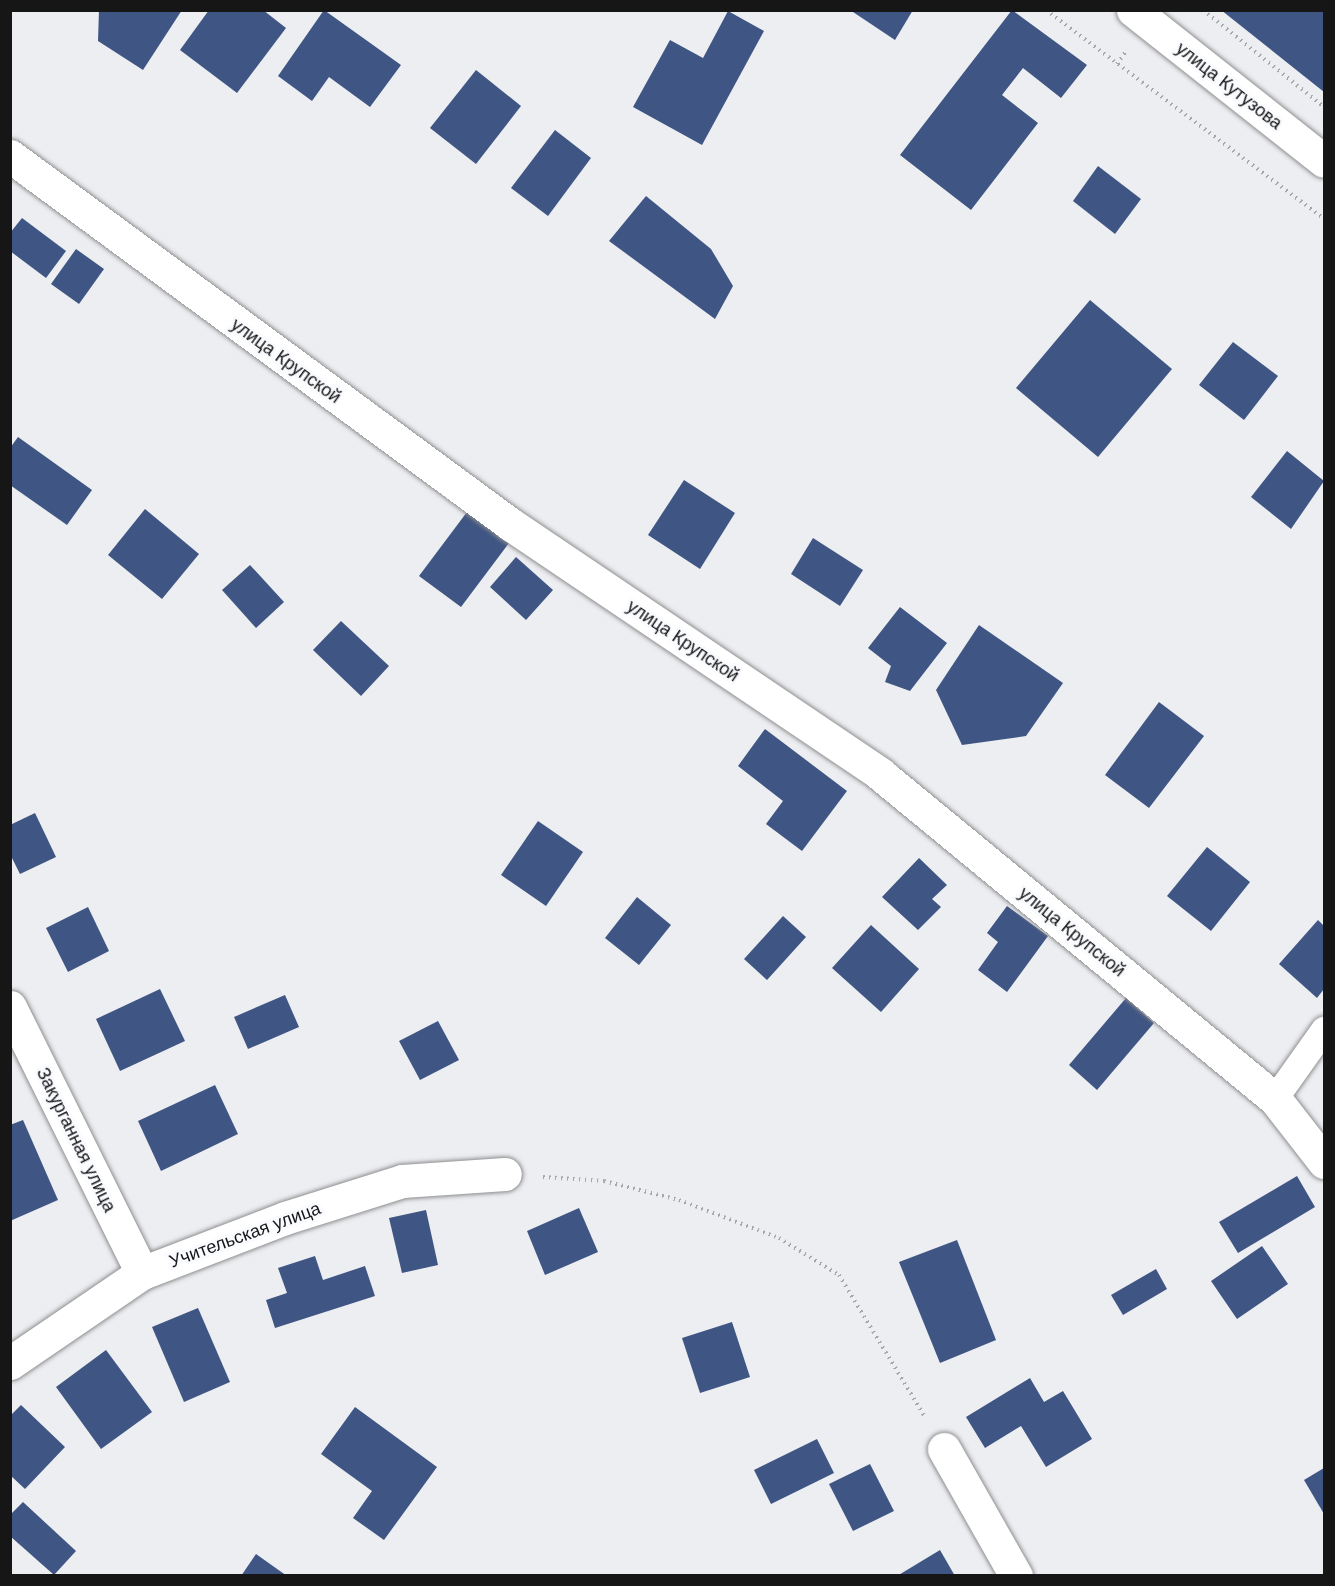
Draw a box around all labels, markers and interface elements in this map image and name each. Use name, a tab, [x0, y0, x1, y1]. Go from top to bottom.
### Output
street label: улица Кутузова	[1172, 38, 1286, 134]
street label: улица Крупской	[227, 314, 345, 408]
street label: улица Крупской	[623, 596, 743, 686]
street label: улица Крупской	[1014, 882, 1130, 982]
street label: Закурганная улица	[32, 1064, 120, 1216]
street label: Учительская улица	[166, 1198, 324, 1272]

